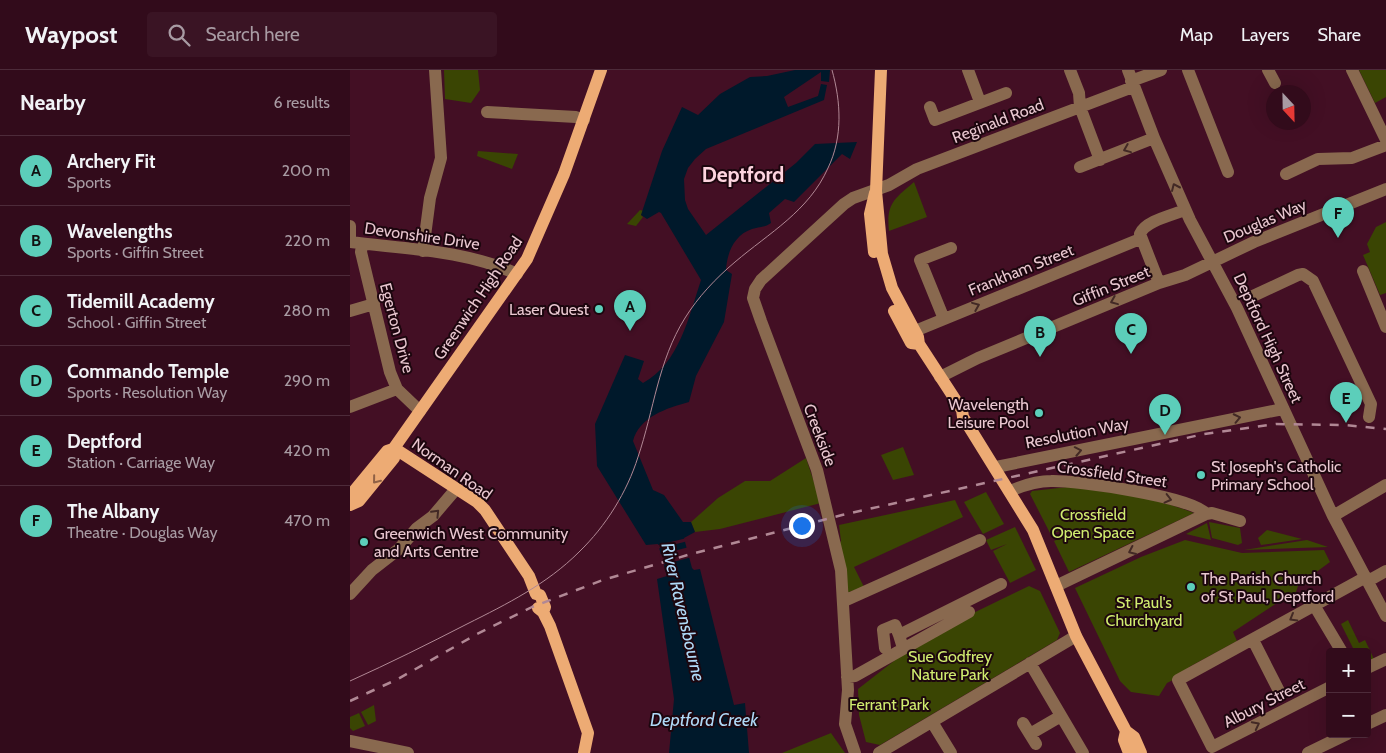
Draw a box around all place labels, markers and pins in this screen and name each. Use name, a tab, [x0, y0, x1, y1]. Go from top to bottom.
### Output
pin: F	[1322, 197, 1354, 238]
pin: A	[614, 290, 646, 331]
place label: Laser Quest	[509, 300, 590, 319]
marker: Laser Quest	[593, 303, 605, 315]
pin: C	[1115, 313, 1147, 354]
pin: B	[1024, 316, 1056, 357]
pin: E	[1330, 382, 1362, 423]
pin: D	[1149, 394, 1181, 435]
place label: Wavelength Leisure Pool	[948, 395, 1029, 432]
marker: Wavelength Leisure Pool	[1033, 407, 1045, 419]
place label: St Joseph's Catholic Primary School	[1211, 457, 1341, 494]
marker: St Joseph's Catholic Primary School	[1195, 469, 1207, 481]
place label: Greenwich West Community and Arts Centre	[374, 524, 568, 561]
marker: Greenwich West Community and Arts Centre	[358, 536, 370, 548]
place label: The Parish Church of St Paul, Deptford	[1201, 569, 1334, 606]
marker: The Parish Church of St Paul, Deptford	[1185, 581, 1197, 593]

